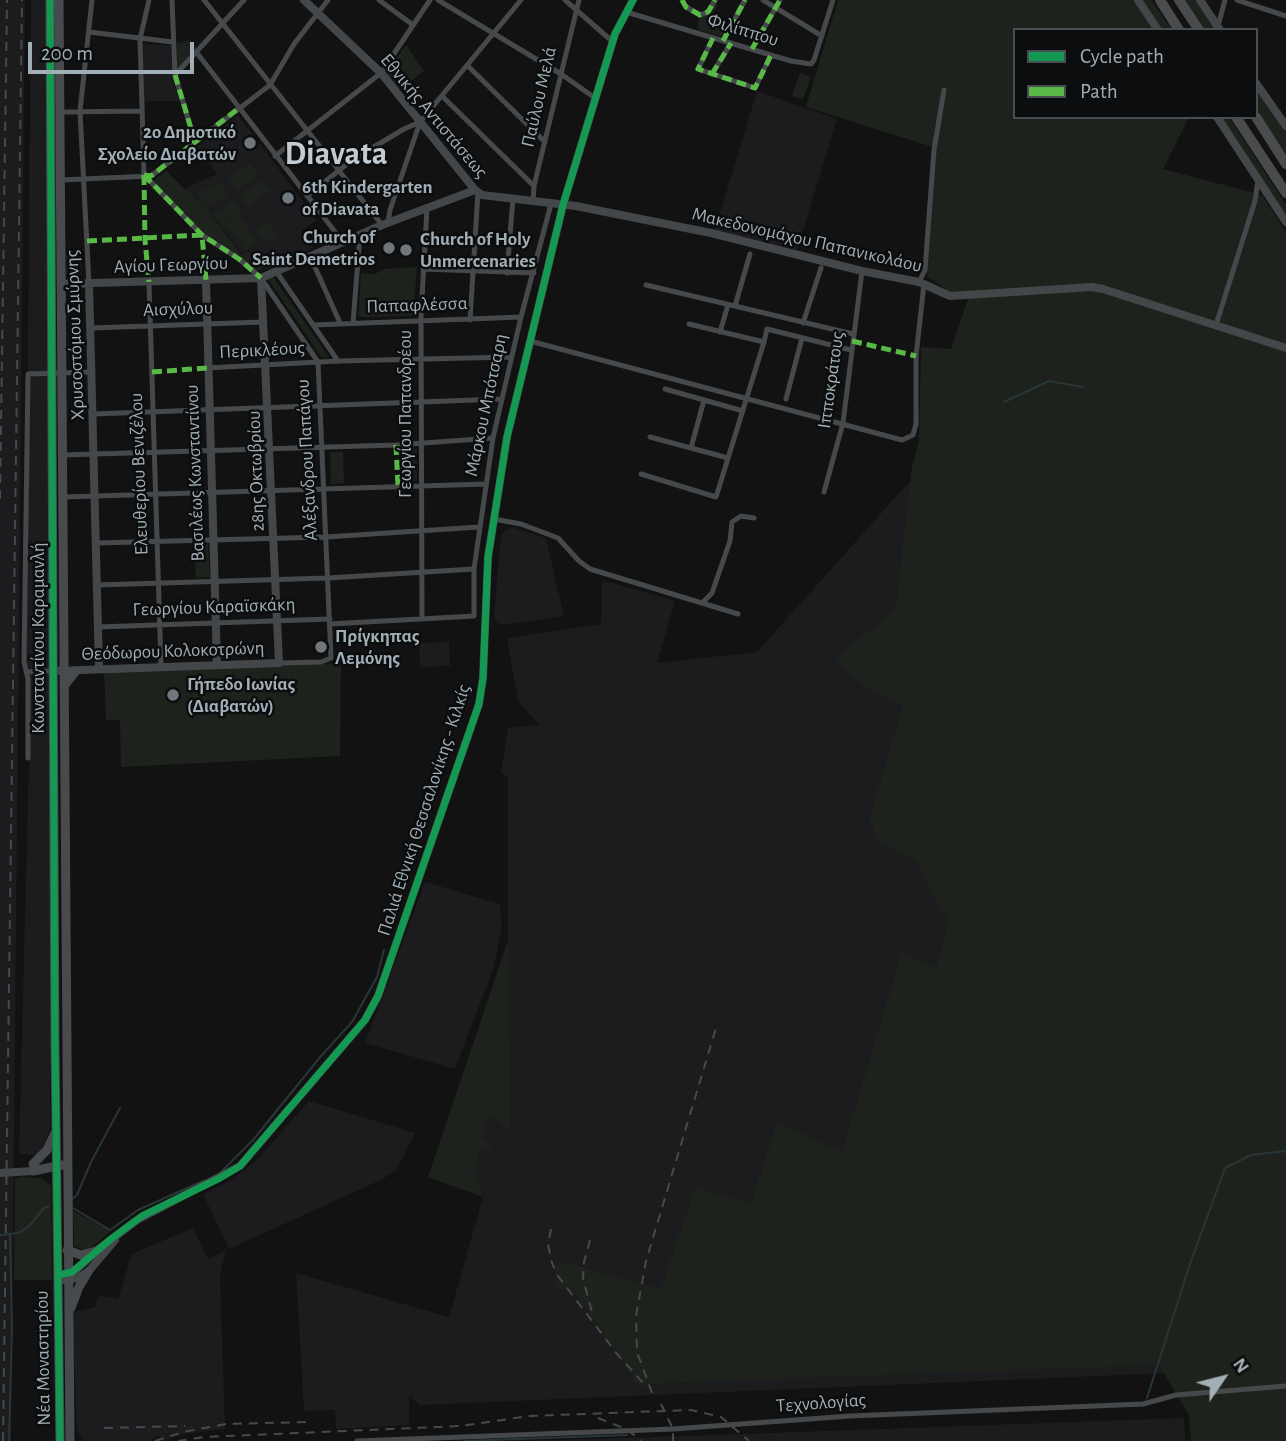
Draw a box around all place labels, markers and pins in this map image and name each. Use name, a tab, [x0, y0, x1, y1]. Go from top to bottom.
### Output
place label: 2ο Δημοτικό Σχολείο Διαβατών	[98, 121, 236, 165]
marker: 2ο Δημοτικό Σχολείο Διαβατών	[242, 135, 258, 151]
place label: 6th Kindergarten of Diavata	[302, 176, 432, 220]
marker: 6th Kindergarten of Diavata	[280, 190, 296, 206]
place label: Church of Saint Demetrios	[252, 226, 375, 270]
place label: Church of Holy Unmercenaries	[420, 228, 536, 272]
marker: Church of Saint Demetrios	[381, 240, 397, 256]
marker: Church of Holy Unmercenaries	[398, 242, 414, 258]
place label: Πρίγκηπας Λεμόνης	[335, 625, 419, 669]
marker: Πρίγκηπας Λεμόνης	[313, 639, 329, 655]
place label: Γήπεδο Ιωνίας (Διαβατών)	[187, 673, 295, 717]
marker: Γήπεδο Ιωνίας (Διαβατών)	[165, 687, 181, 703]

